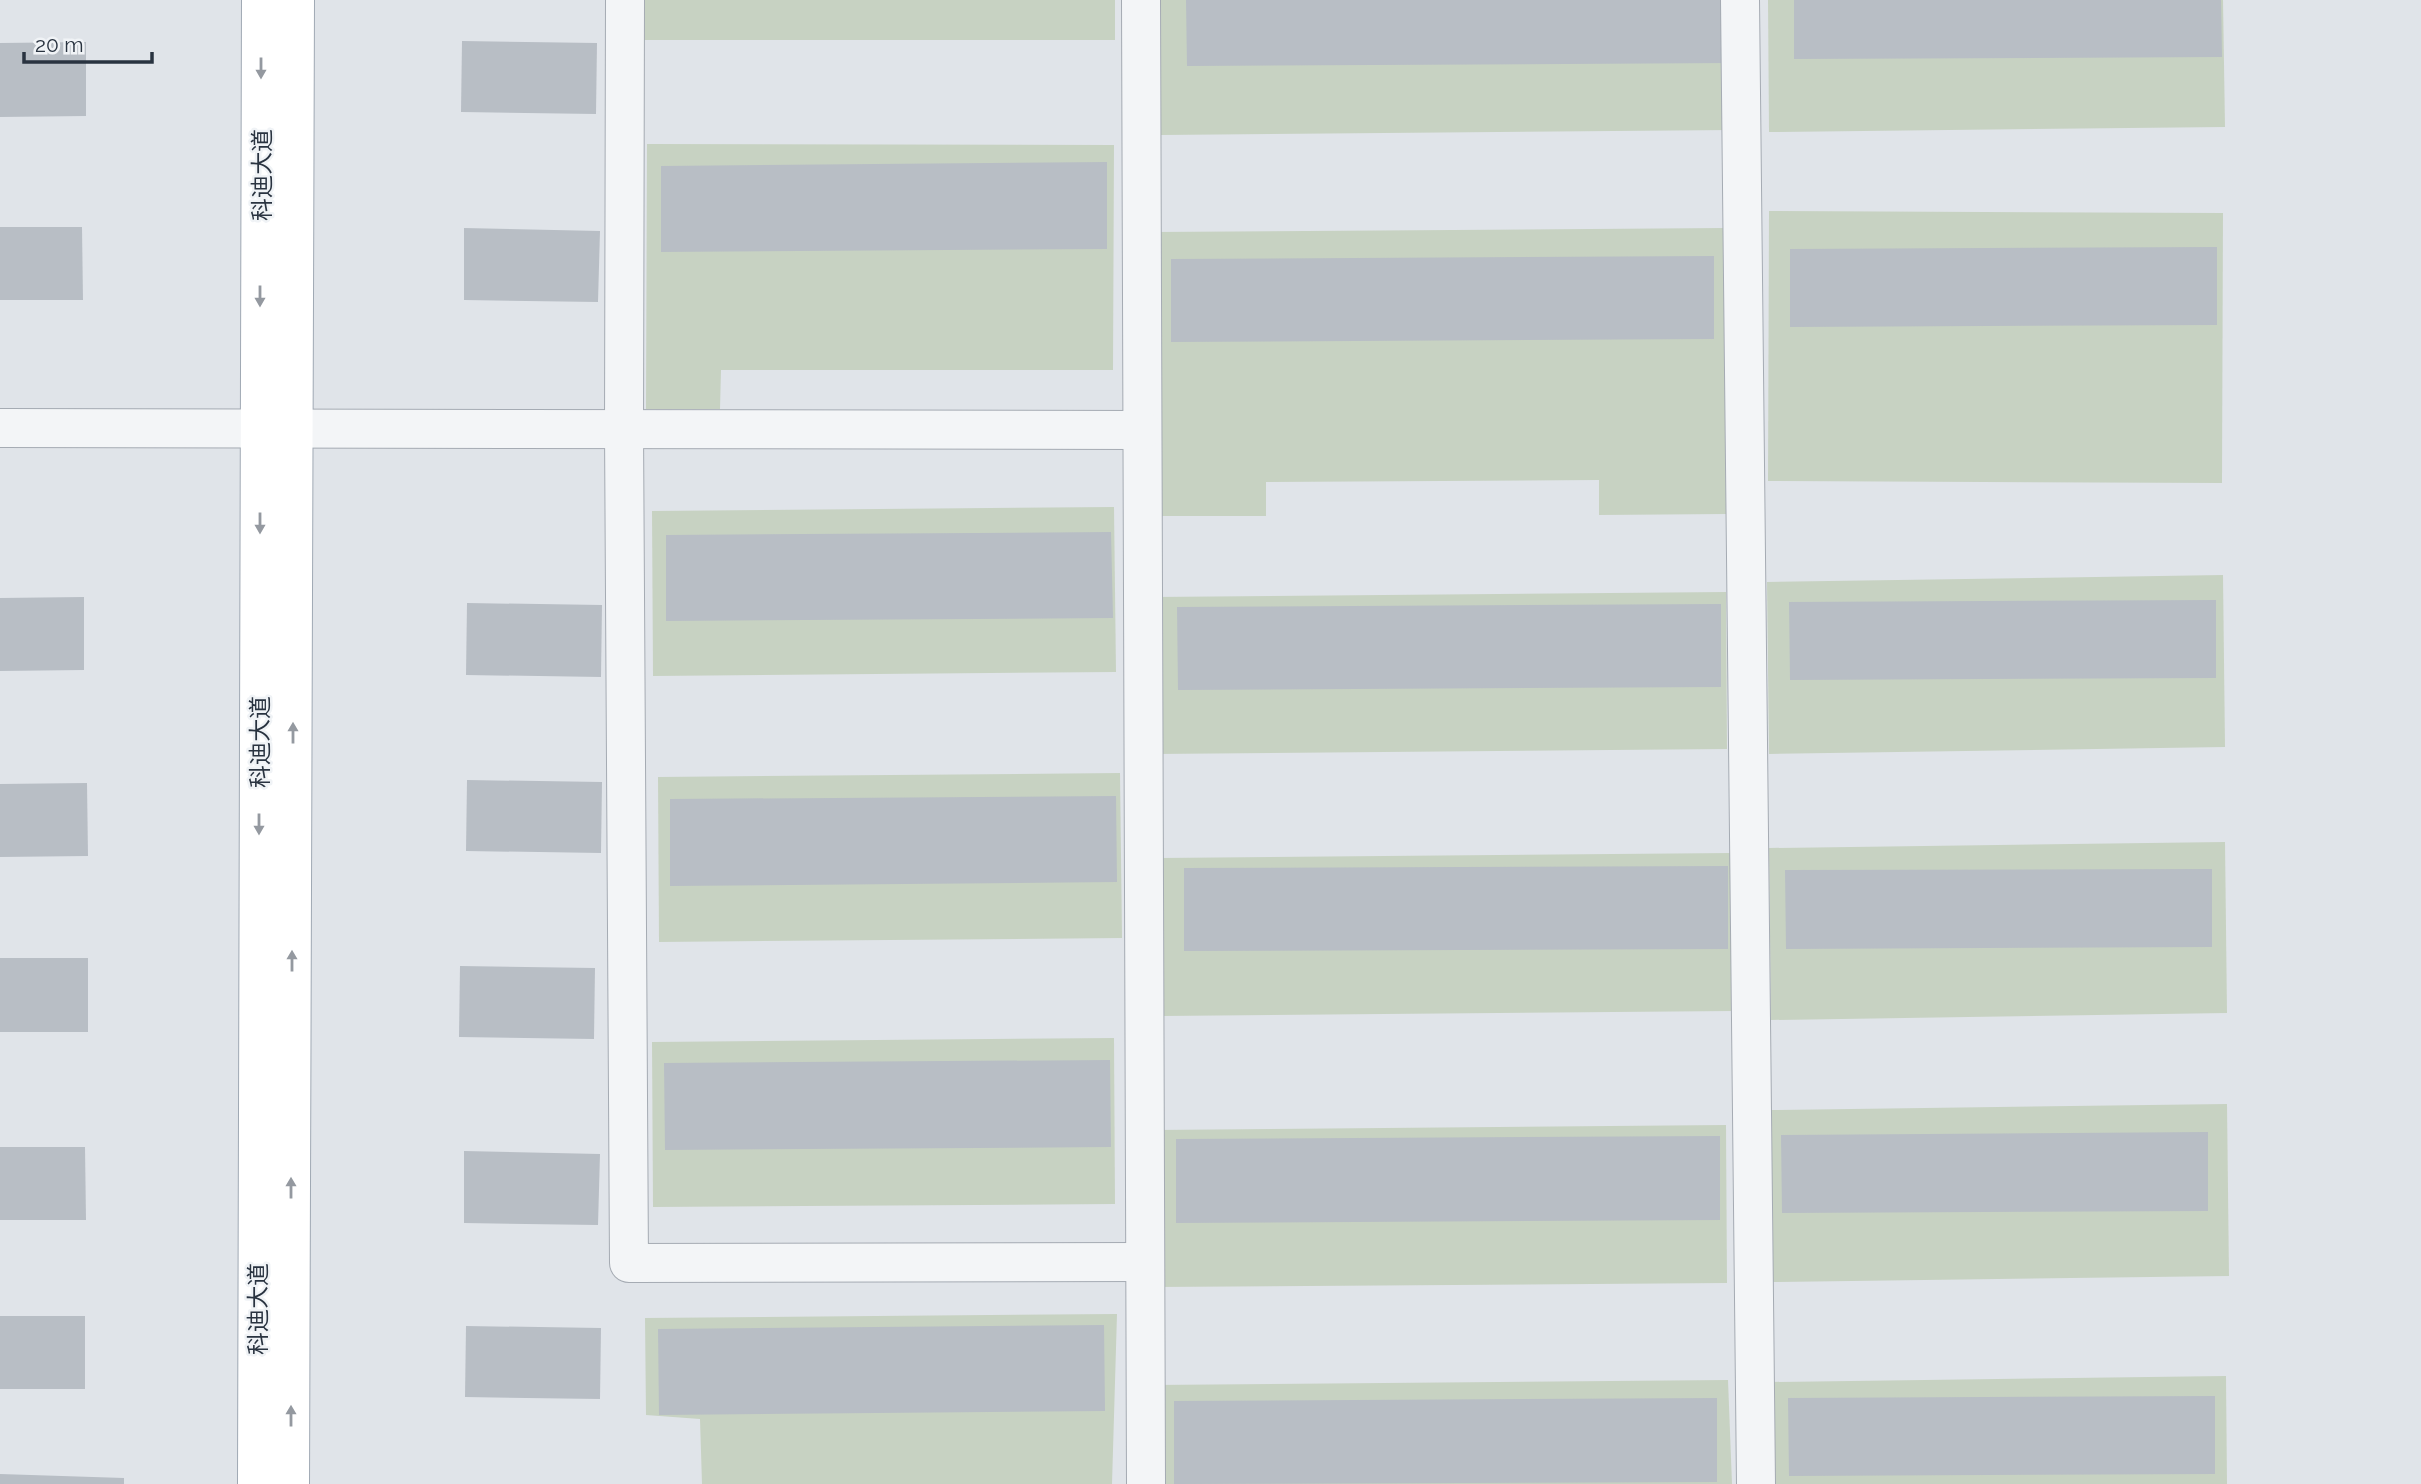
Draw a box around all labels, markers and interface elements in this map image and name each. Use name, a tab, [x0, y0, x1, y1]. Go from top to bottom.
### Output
scale bar	[24, 21, 152, 65]
text: 20 m	[35, 32, 83, 57]
one-way arrow	[255, 57, 267, 79]
street label: 科迪大道	[248, 129, 275, 221]
one-way arrow	[254, 285, 266, 307]
one-way arrow	[254, 512, 266, 534]
street label: 科迪大道	[246, 696, 273, 788]
one-way arrow	[287, 722, 299, 744]
one-way arrow	[253, 813, 265, 835]
one-way arrow	[286, 950, 298, 972]
one-way arrow	[285, 1177, 297, 1199]
street label: 科迪大道	[244, 1263, 271, 1355]
one-way arrow	[285, 1405, 297, 1427]

